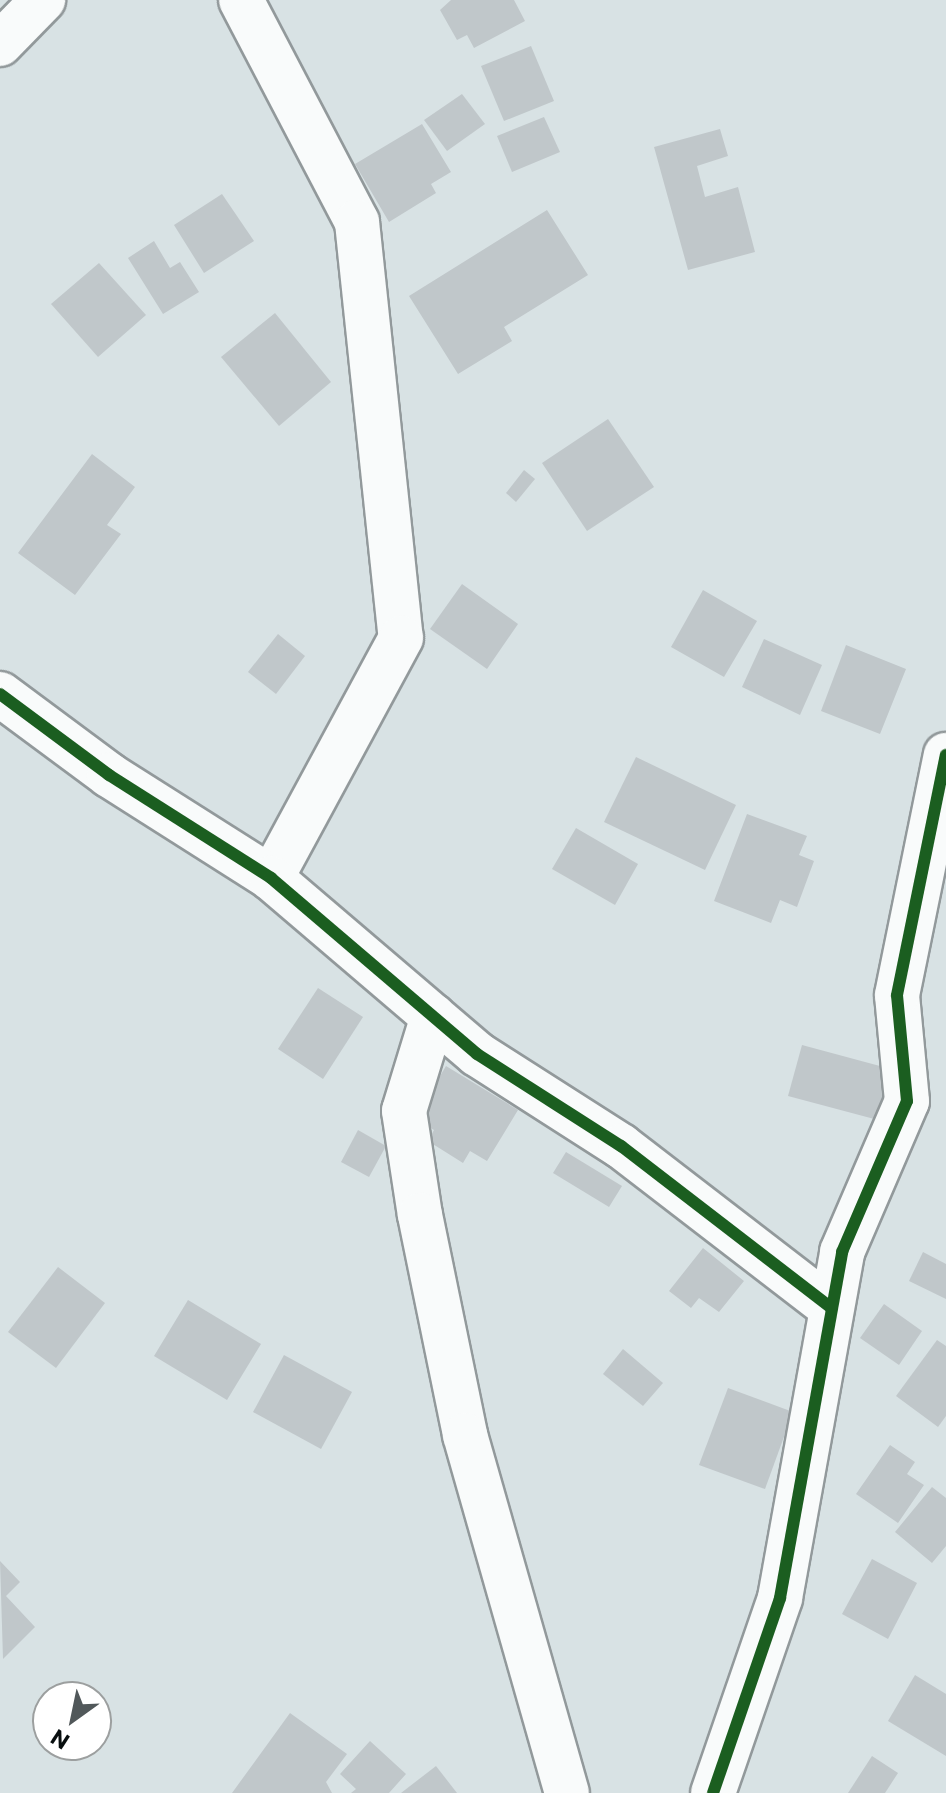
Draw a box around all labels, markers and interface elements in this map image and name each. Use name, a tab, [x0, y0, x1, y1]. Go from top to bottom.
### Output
north arrow	[32, 1681, 112, 1761]
text: N	[45, 1724, 74, 1756]

